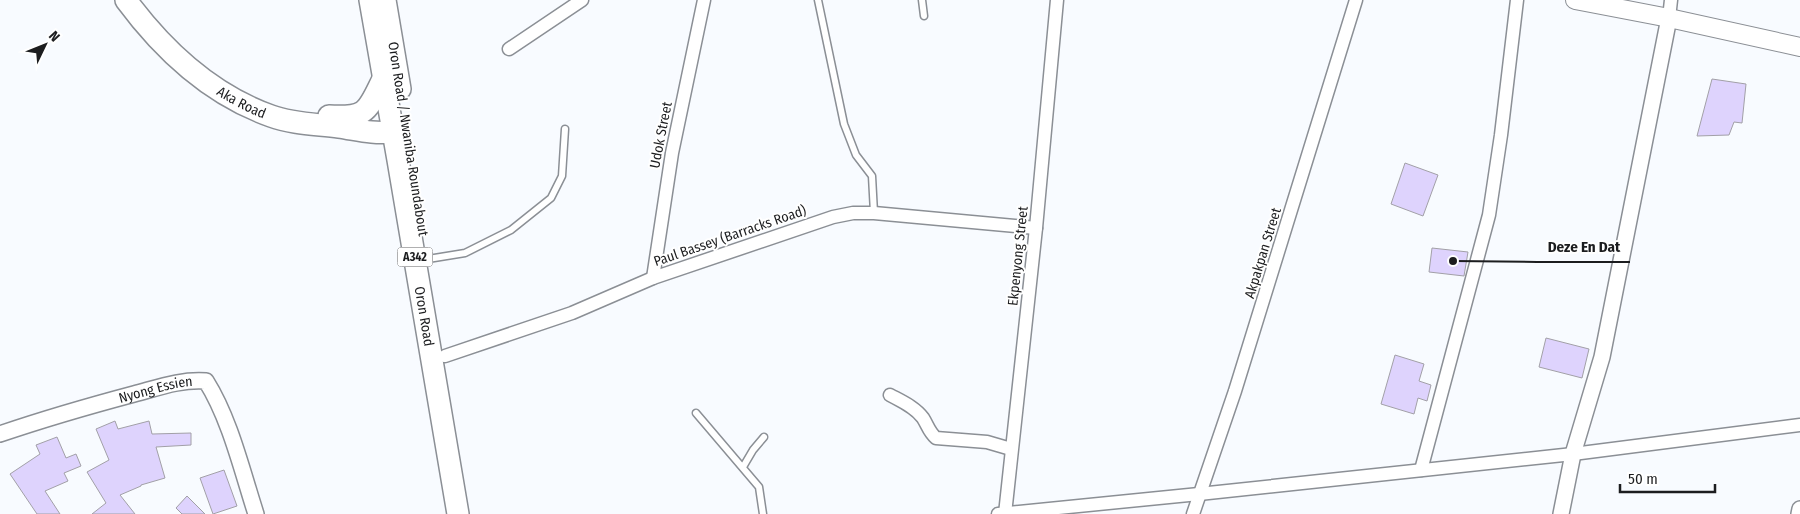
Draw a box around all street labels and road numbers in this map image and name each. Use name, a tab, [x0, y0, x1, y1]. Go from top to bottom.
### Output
street label: Oron Road / Nwaniba Roundabout	[384, 40, 432, 238]
street label: Aka Road	[214, 83, 269, 122]
street label: Udok Street	[646, 100, 676, 170]
street label: Paul Bassey (Barracks Road)	[652, 202, 808, 270]
street label: Ekpenyong Street	[1004, 205, 1032, 307]
street label: Akpakpan Street	[1241, 205, 1285, 300]
road number: A342	[398, 248, 432, 266]
street label: Oron Road	[411, 285, 438, 348]
street label: Nyong Essien	[117, 372, 193, 406]

